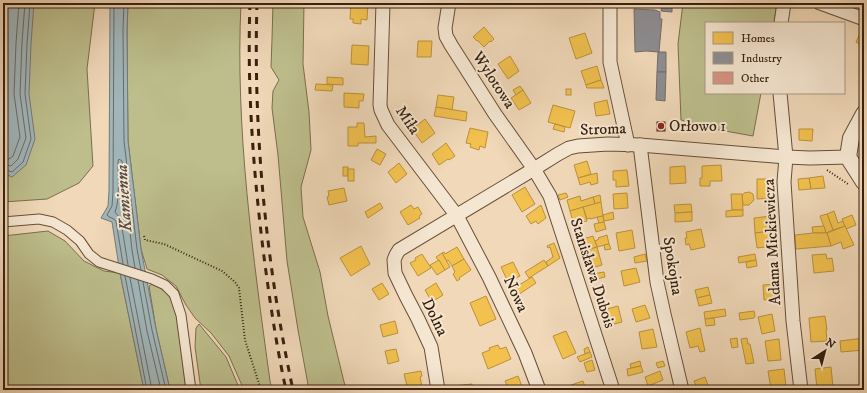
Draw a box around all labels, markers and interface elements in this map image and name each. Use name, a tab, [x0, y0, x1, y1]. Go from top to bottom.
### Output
legend	[705, 22, 845, 94]
text: Homes	[741, 31, 775, 46]
street label: Wylotowa	[468, 47, 520, 112]
text: Industry	[741, 51, 782, 66]
text: Other	[741, 71, 770, 86]
street label: Miła	[391, 102, 425, 138]
place label: Orłowo 1	[669, 116, 726, 136]
street label: Stroma	[580, 118, 627, 140]
marker: Orłowo 1	[656, 121, 666, 131]
water label: Kamienna	[111, 164, 137, 233]
street label: Adama Mickiewicza	[759, 178, 785, 306]
street label: Stanisława Dubois	[566, 215, 620, 331]
street label: Spokojna	[659, 235, 688, 297]
street label: Nowa	[499, 273, 533, 315]
street label: Dolna	[417, 295, 453, 339]
north arrow	[805, 331, 845, 371]
text: N	[823, 335, 838, 352]

